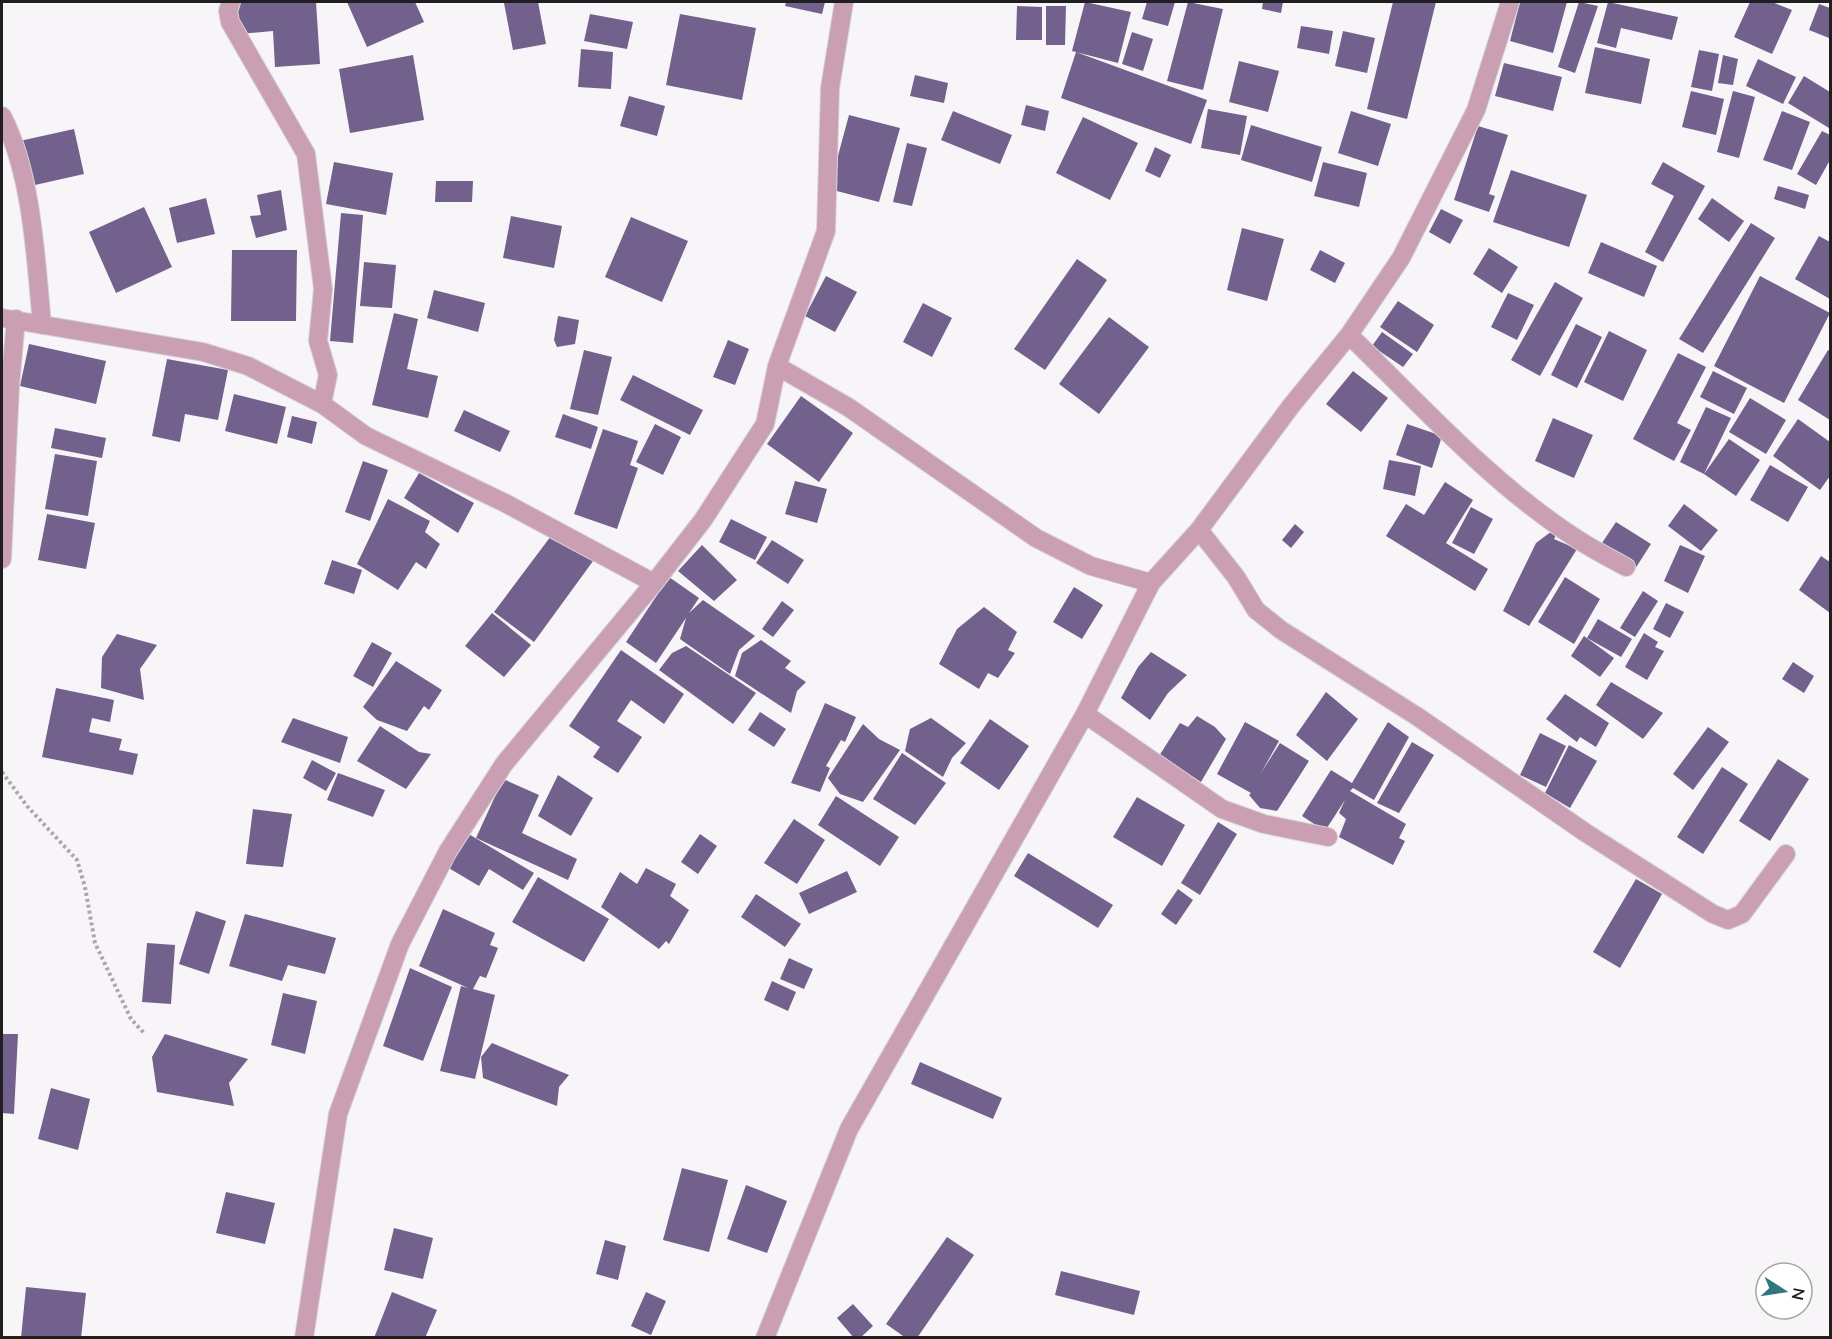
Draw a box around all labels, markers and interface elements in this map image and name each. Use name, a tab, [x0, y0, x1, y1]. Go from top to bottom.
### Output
north arrow	[1754, 1261, 1814, 1321]
text: N	[1788, 1286, 1810, 1302]

